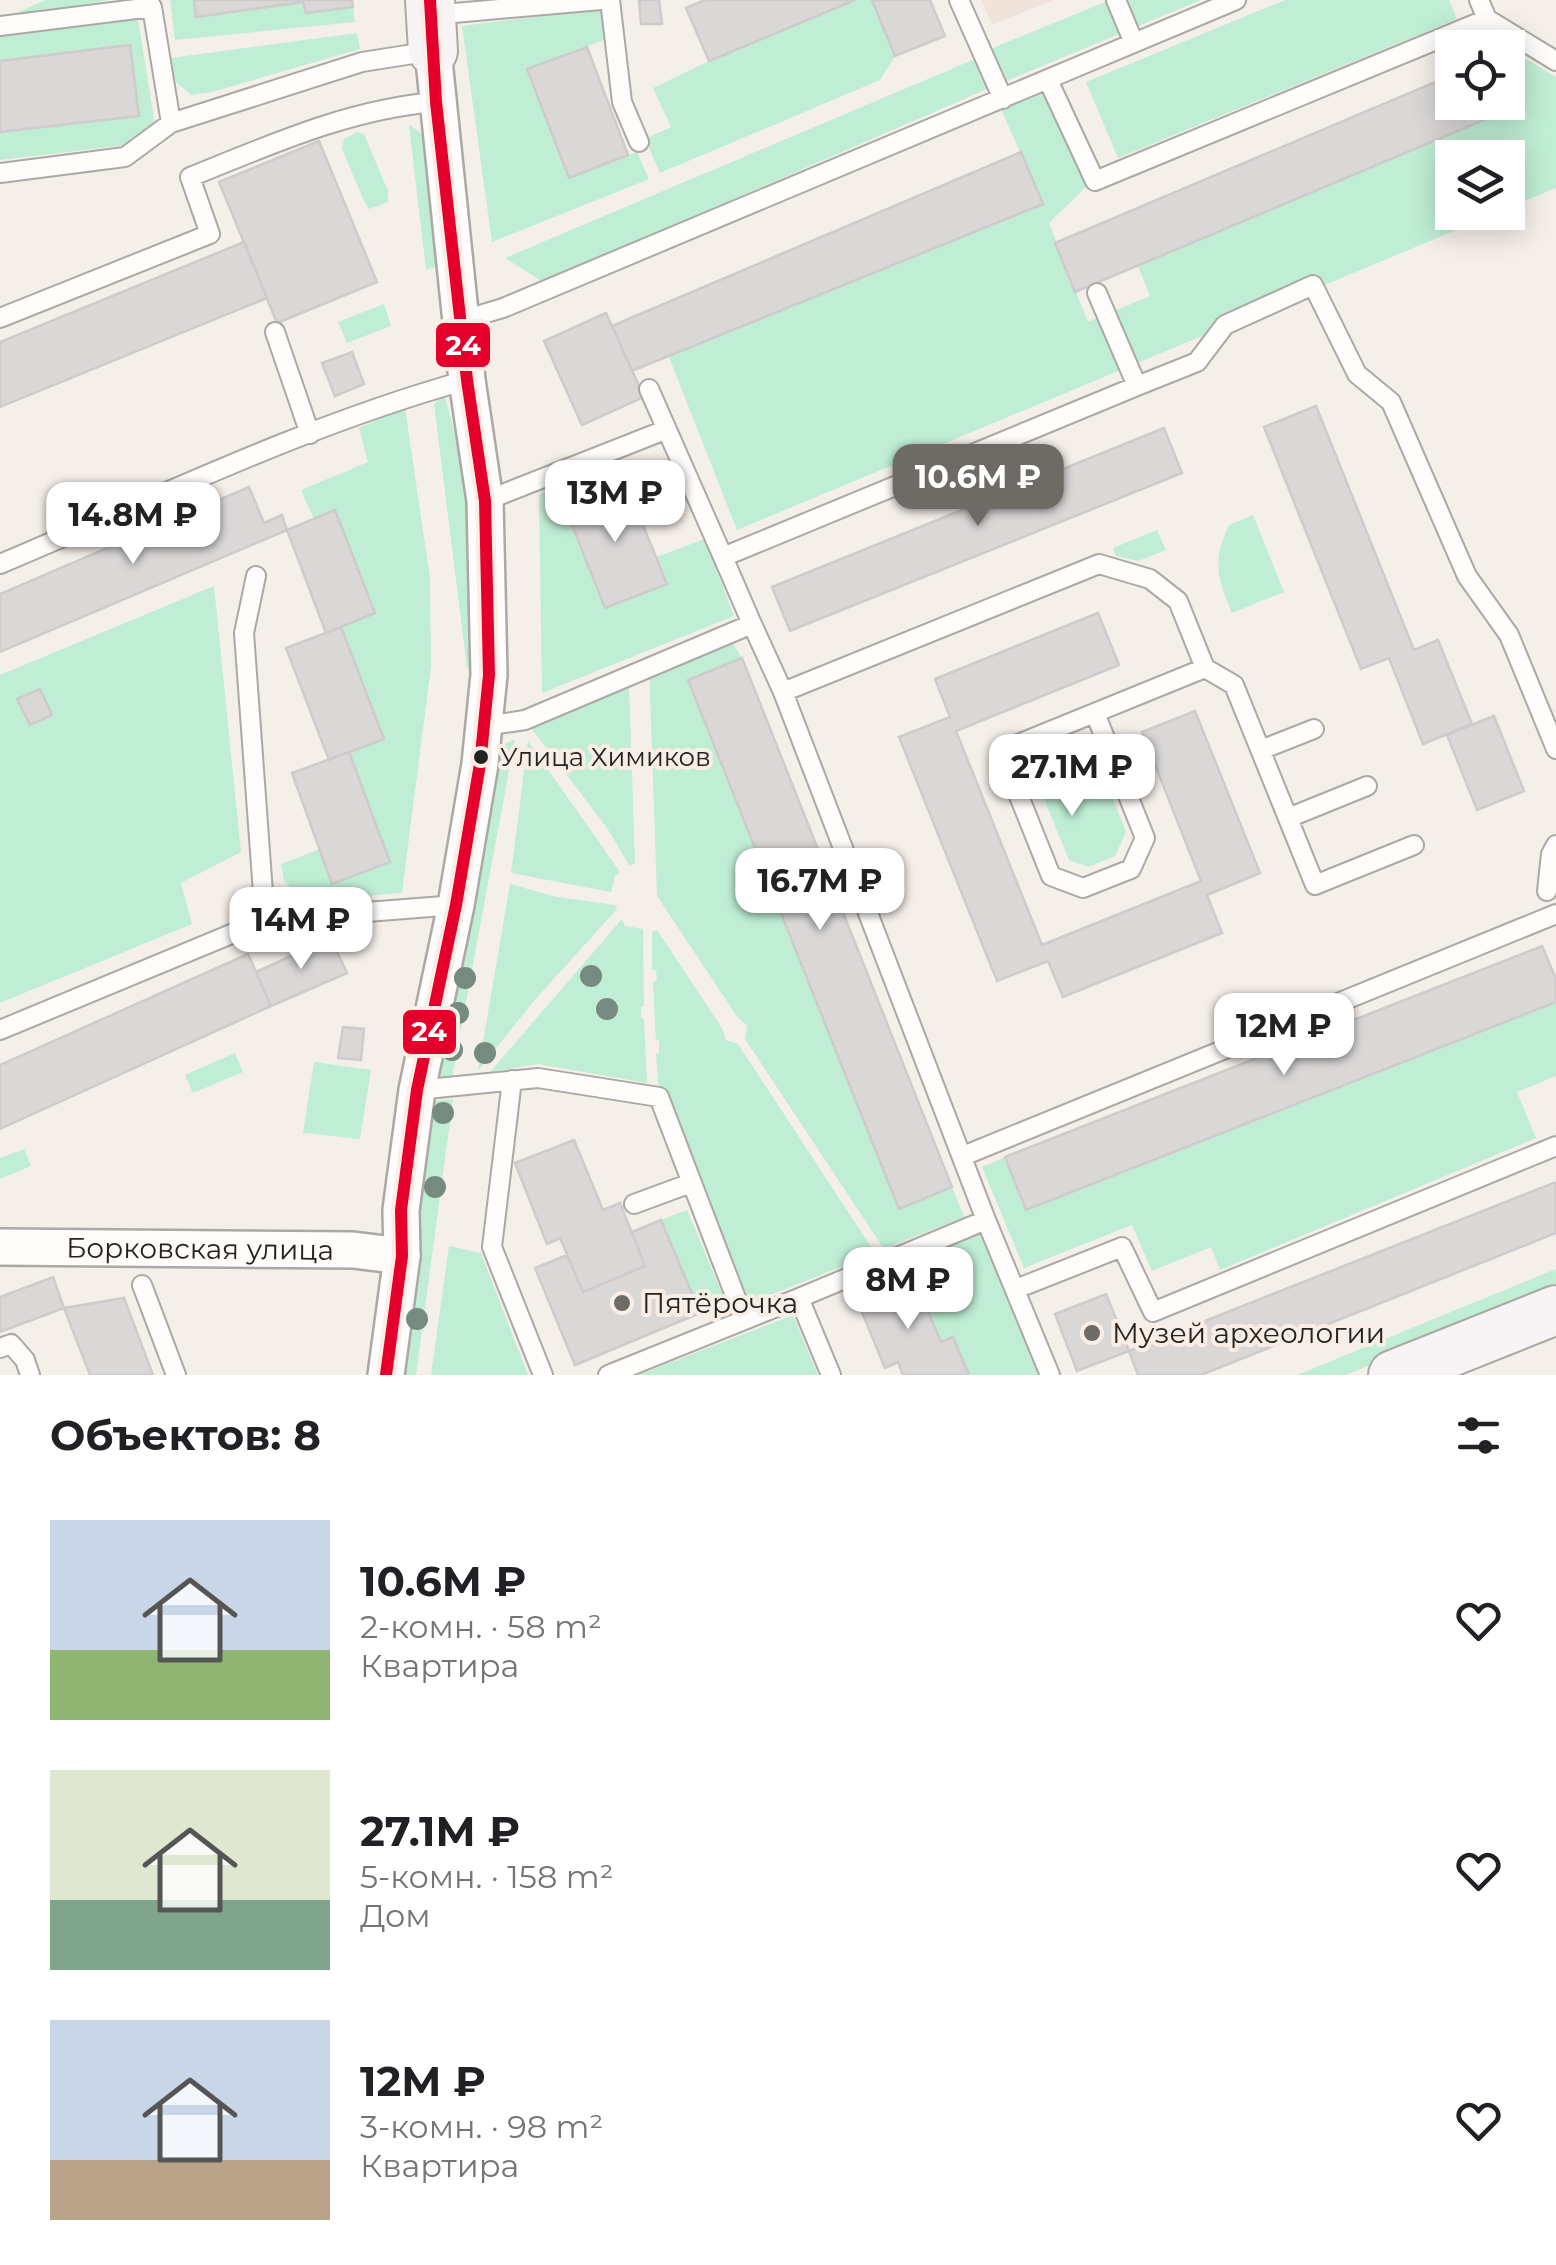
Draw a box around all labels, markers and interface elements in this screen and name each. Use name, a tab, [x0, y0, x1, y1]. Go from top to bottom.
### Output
map controls	[1435, 30, 1525, 230]
button: locate	[1435, 30, 1525, 120]
button: layers	[1435, 140, 1525, 230]
line badge: 24	[434, 321, 492, 369]
text: 24	[445, 328, 481, 362]
pin: 10.6M ₽	[886, 444, 1070, 529]
text: 10.6M ₽	[915, 457, 1041, 496]
pin: 13M ₽	[545, 460, 685, 545]
text: 13M ₽	[567, 473, 663, 512]
pin: 14.8M ₽	[41, 482, 225, 567]
text: 14.8M ₽	[68, 495, 198, 534]
pin: 27.1M ₽	[980, 734, 1164, 819]
place label: Улица Химиков	[500, 741, 711, 773]
marker: Улица Химиков	[471, 747, 491, 767]
text: 27.1M ₽	[1011, 747, 1133, 786]
pin: 16.7M ₽	[728, 848, 912, 933]
text: 16.7M ₽	[757, 861, 883, 900]
pin: 14M ₽	[231, 887, 371, 972]
text: 14M ₽	[251, 900, 351, 939]
pin: 12M ₽	[1214, 993, 1354, 1078]
text: 12M ₽	[1236, 1006, 1332, 1045]
line badge: 24	[401, 1008, 458, 1056]
text: 24	[411, 1014, 447, 1048]
street label: Борковская улица	[66, 1231, 334, 1267]
pin: 8M ₽	[849, 1247, 967, 1332]
text: 8M ₽	[865, 1260, 951, 1299]
place label: Пятёрочка	[642, 1286, 798, 1320]
marker: Пятёрочка	[611, 1292, 633, 1314]
place label: Музей археологии	[1112, 1316, 1385, 1350]
marker: Музей археологии	[1081, 1322, 1103, 1344]
icon: filters	[1451, 1408, 1506, 1463]
text: Объектов: 8	[50, 1409, 321, 1461]
text: 10.6M ₽	[360, 1555, 526, 1607]
icon: home	[130, 1560, 250, 1680]
icon: heart	[1451, 1593, 1506, 1648]
text: 2-комн. · 58 m²	[360, 1607, 602, 1646]
text: Квартира	[360, 1646, 519, 1685]
text: 27.1M ₽	[360, 1805, 520, 1857]
icon: home	[130, 1810, 250, 1930]
icon: heart	[1451, 1843, 1506, 1898]
text: 5-комн. · 158 m²	[360, 1857, 613, 1896]
text: Дом	[360, 1896, 431, 1935]
text: 12M ₽	[360, 2055, 486, 2107]
icon: home	[130, 2060, 250, 2180]
icon: heart	[1451, 2093, 1506, 2148]
text: 3-комн. · 98 m²	[360, 2107, 603, 2146]
text: Квартира	[360, 2146, 519, 2185]

